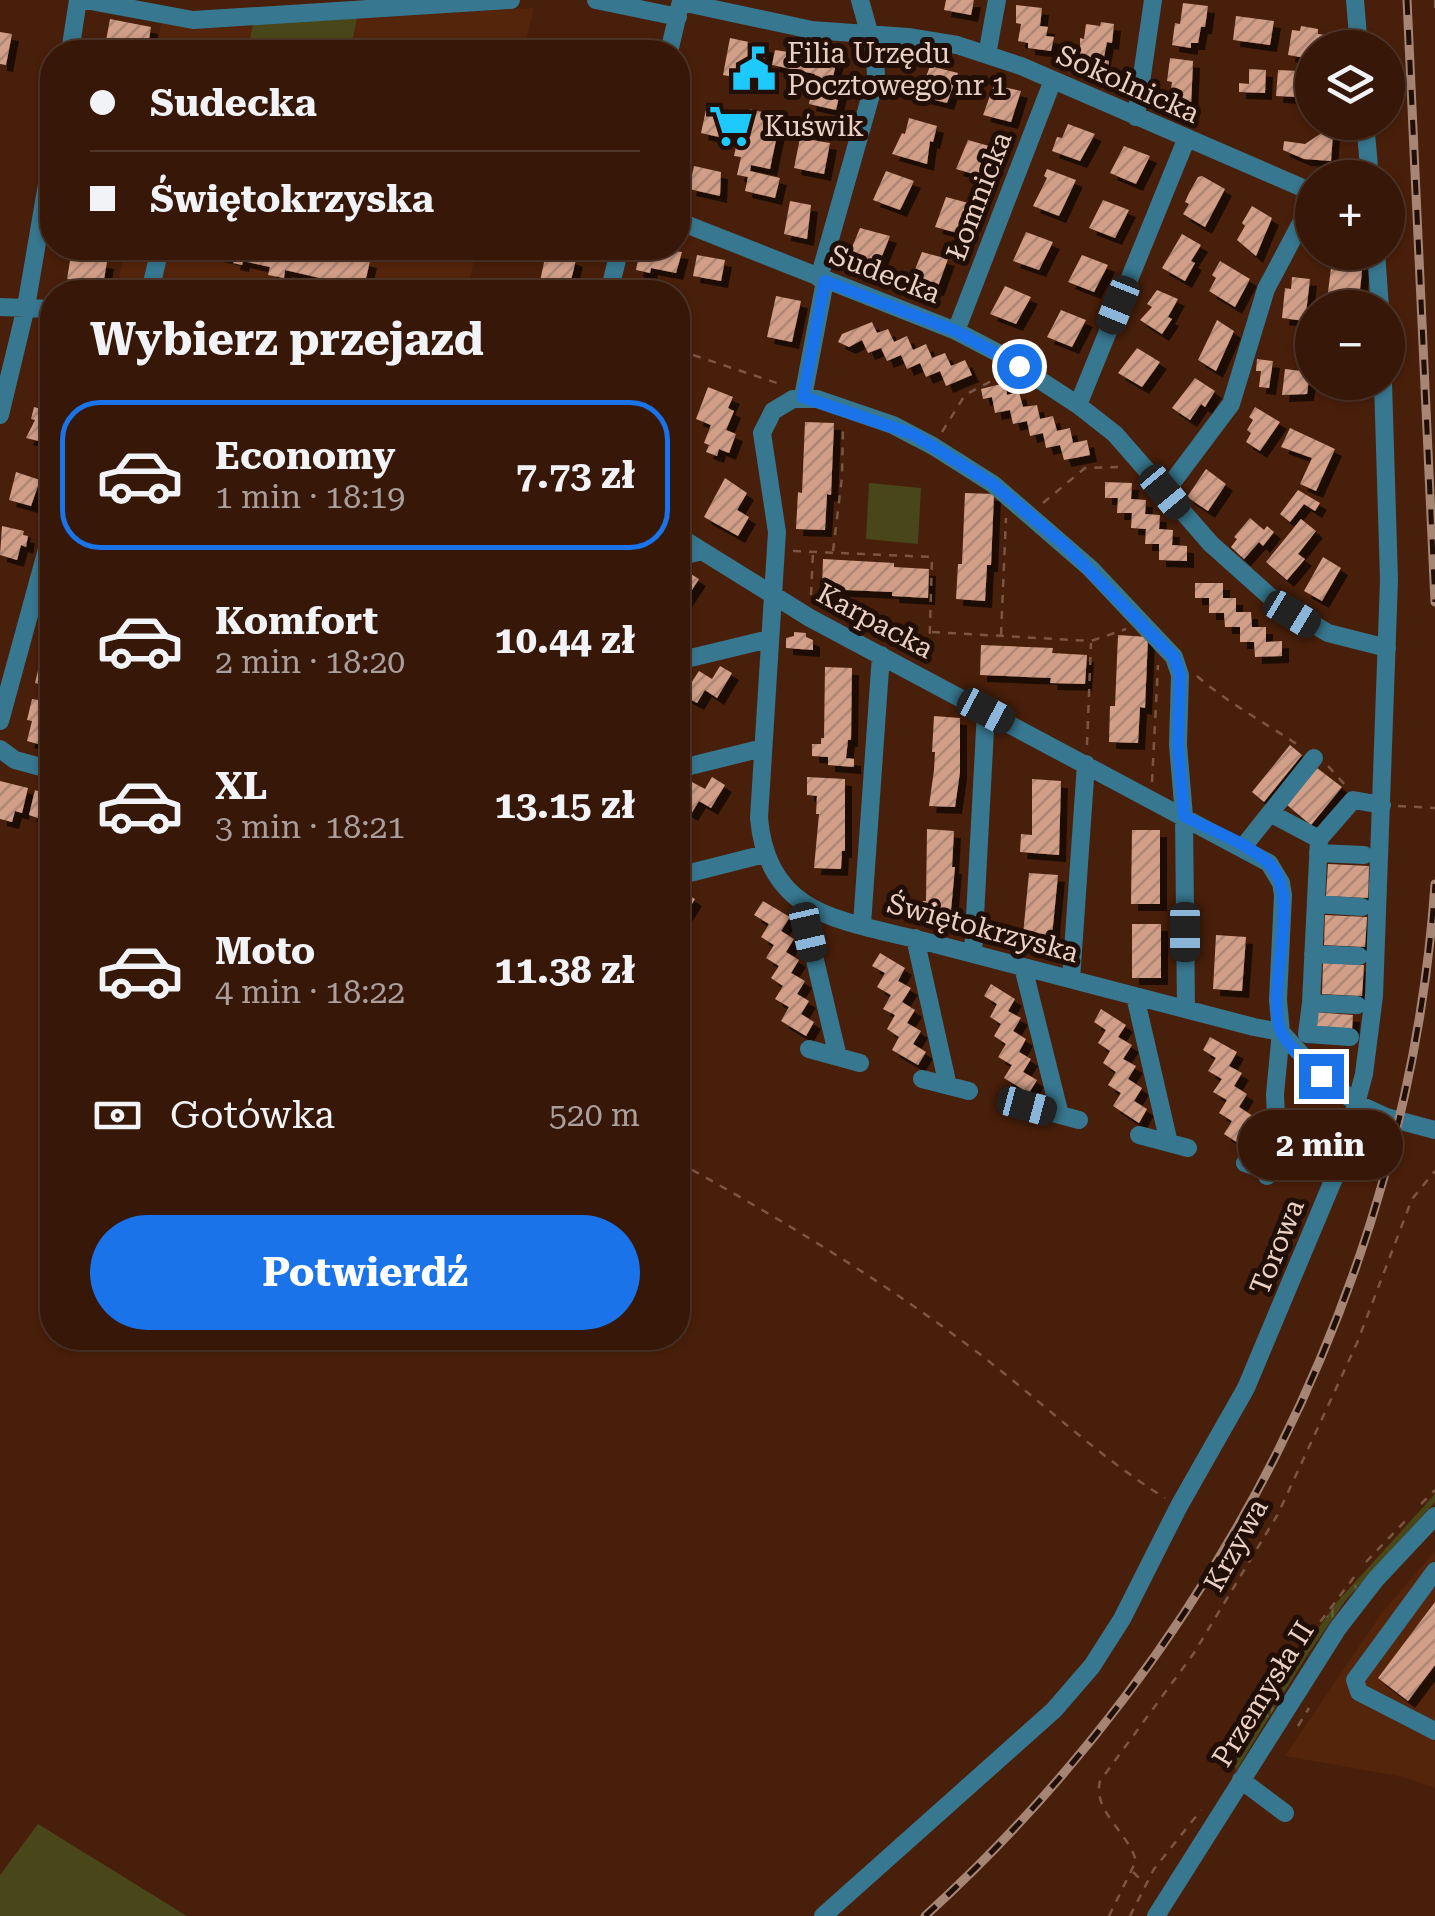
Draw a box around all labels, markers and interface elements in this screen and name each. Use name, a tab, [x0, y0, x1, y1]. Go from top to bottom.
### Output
map controls	[1295, 30, 1405, 400]
button: layers	[1295, 30, 1405, 140]
place label: Filia Urzędu Pocztowego nr 1	[787, 37, 1007, 102]
street label: Sokolnicka	[1052, 38, 1204, 130]
public building icon: Filia Urzędu Pocztowego nr 1	[730, 45, 778, 93]
text: Sudecka	[150, 81, 317, 125]
supermarket icon: Kuświk	[707, 102, 755, 150]
place label: Kuświk	[764, 110, 864, 143]
street label: Łomnicka	[939, 127, 1019, 265]
button: +	[1295, 160, 1405, 270]
text: Świętokrzyska	[150, 177, 434, 221]
street label: Sudecka	[825, 238, 945, 310]
car	[1093, 272, 1143, 338]
button: −	[1295, 290, 1405, 400]
text: Wybierz przejazd	[90, 313, 484, 366]
route start	[997, 344, 1042, 389]
icon: car	[95, 430, 185, 520]
text: Economy	[215, 434, 395, 478]
text: 7.73 zł	[516, 453, 635, 497]
car	[1134, 459, 1196, 525]
text: 1 min · 18:19	[215, 478, 405, 516]
street label: Karpacka	[811, 577, 939, 665]
car	[1259, 586, 1325, 642]
icon: car	[95, 595, 185, 685]
text: Komfort	[215, 599, 378, 643]
text: 10.44 zł	[494, 618, 635, 662]
text: 2 min · 18:20	[215, 643, 405, 681]
car	[952, 684, 1020, 738]
icon: car	[95, 760, 185, 850]
text: XL	[215, 764, 267, 808]
text: 13.15 zł	[494, 783, 635, 827]
text: 3 min · 18:21	[215, 808, 405, 846]
street label: Świętokrzyska	[884, 886, 1082, 969]
car	[787, 899, 829, 965]
car	[1170, 902, 1200, 962]
icon: car	[95, 925, 185, 1015]
text: Moto	[215, 929, 315, 973]
text: 11.38 zł	[494, 948, 635, 992]
text: 4 min · 18:22	[215, 973, 405, 1011]
route end	[1299, 1054, 1344, 1099]
car	[994, 1084, 1060, 1128]
icon: cash	[90, 1088, 145, 1143]
text: Gotówka	[170, 1093, 335, 1137]
text: 520 m	[549, 1096, 640, 1134]
callout: 2 min	[1238, 1111, 1404, 1181]
text: 2 min	[1276, 1126, 1365, 1164]
street label: Torowa	[1243, 1195, 1311, 1299]
button: Potwierdź	[90, 1215, 640, 1330]
street label: Krzywa	[1197, 1493, 1275, 1597]
street label: Przemysła II	[1205, 1615, 1321, 1773]

